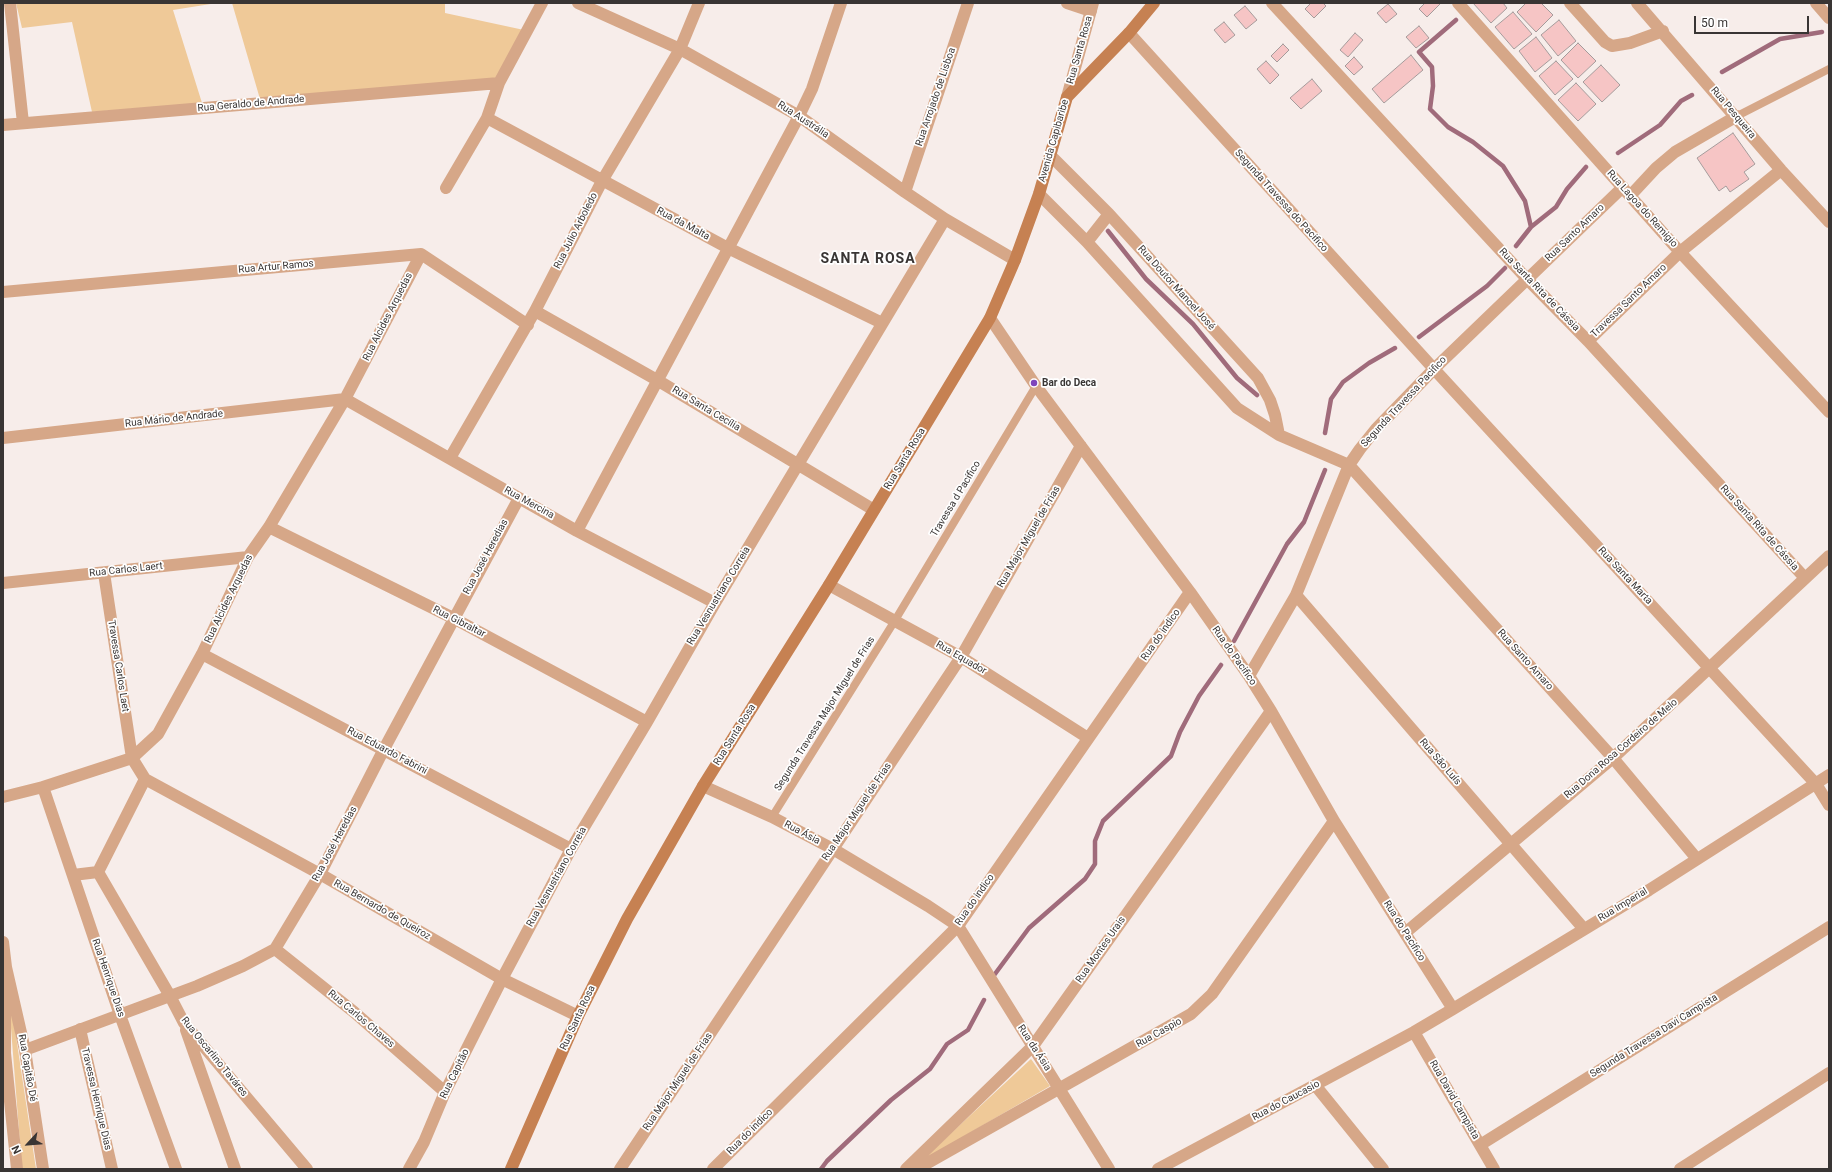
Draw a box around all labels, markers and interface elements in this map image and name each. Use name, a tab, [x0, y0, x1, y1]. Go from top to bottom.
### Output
scale bar	[1696, 8, 1811, 34]
street label: Rua Santa Rosa	[1065, 15, 1095, 85]
text: 50 m	[1701, 16, 1728, 30]
street label: Rua Arrojado de Lisboa	[914, 46, 958, 148]
street label: Rua Pesqueira	[1708, 85, 1758, 141]
street label: Rua Geraldo de Andrade	[197, 93, 305, 115]
street label: Avenida Capibaribe	[1036, 98, 1072, 184]
street label: Rua Austrália	[775, 99, 831, 141]
street label: Segunda Travessa do Pacifico	[1232, 147, 1330, 255]
street label: Rua Lagoa do Remigio	[1604, 168, 1680, 250]
street label: Rua Julio Arboledo	[552, 191, 600, 271]
street label: Rua Santo Amaro	[1543, 202, 1607, 264]
street label: Rua da Malta	[654, 205, 712, 243]
street label: Rua Doutor Manoel José	[1135, 243, 1217, 333]
street label: Rua Santa Rita de Cássia	[1496, 246, 1582, 334]
district label: SANTA ROSA	[820, 251, 916, 267]
street label: Rua Artur Ramos	[238, 258, 314, 276]
street label: Travessa Santo Amaro	[1589, 262, 1669, 340]
street label: Rua Alcides Arquedas	[361, 271, 415, 363]
street label: Segunda Travessa Pacifico	[1359, 354, 1449, 450]
place label: Bar do Deca	[1042, 377, 1096, 389]
marker: Bar do Deca	[1029, 378, 1039, 388]
street label: Rua Santa Cecília	[670, 384, 742, 434]
street label: Rua Mário de Andrade	[124, 408, 224, 430]
street label: Rua Santa Rosa	[882, 426, 928, 492]
street label: Travessa d Pacífico	[929, 459, 983, 539]
street label: Rua Santa Rita de Cássia	[1717, 483, 1801, 573]
street label: Rua Mercina	[502, 484, 556, 522]
street label: Rua Major Miguel de Frias	[995, 484, 1063, 590]
street label: Rua José Heredias	[461, 517, 511, 597]
street label: Rua Vesnustriano Correia	[685, 545, 753, 647]
street label: Rua Santa Marta	[1595, 545, 1655, 607]
street label: Rua Alcides Arquedas	[202, 553, 256, 645]
street label: Rua Carlos Laert	[89, 560, 163, 580]
street label: Rua Gibraltar	[431, 604, 487, 640]
street label: Rua do indico	[1139, 607, 1183, 663]
street label: Travessa Carlos Laet	[105, 619, 131, 713]
street label: Rua do Pacifico	[1209, 624, 1259, 688]
street label: Rua Santo Amaro	[1495, 627, 1555, 693]
street label: Segunda Travessa Major Miguel de Frias	[772, 635, 878, 793]
street label: Rua Equador	[934, 639, 988, 677]
street label: Rua Dona Rosa Cordeiro de Melo	[1562, 697, 1680, 801]
street label: Rua Santa Rosa	[711, 702, 759, 768]
street label: Rua Eduardo Fabrini	[345, 725, 429, 777]
street label: Rua São Luís	[1417, 736, 1463, 788]
street label: Rua Major Miguel de Frias	[820, 761, 894, 863]
street label: Rua José Heredias	[310, 804, 360, 884]
street label: Rua Ásia	[782, 819, 822, 847]
street label: Rua Vesnustriano Correia	[524, 825, 590, 929]
street label: Rua do indico	[953, 872, 997, 928]
street label: Rua Bernardo de Queiroz	[331, 877, 433, 943]
street label: Rua Imperial	[1596, 886, 1650, 924]
street label: Rua do Pacifico	[1381, 898, 1427, 964]
street label: Rua Montes Urais	[1074, 914, 1128, 986]
street label: Rua Henrique Dias	[89, 937, 127, 1019]
street label: Rua Santa Rosa	[558, 984, 598, 1052]
street label: Rua Carlos Chaves	[325, 988, 397, 1050]
street label: Segunda Travessa Davi Campista	[1588, 992, 1720, 1080]
street label: Rua Oscarlino Taváres	[178, 1015, 250, 1099]
street label: Rua Caspio	[1134, 1016, 1184, 1050]
street label: Rua da Ásia	[1015, 1023, 1053, 1073]
street label: Rua Major Miguel de Frias	[641, 1031, 715, 1133]
street label: Rua Capitão Dé	[15, 1033, 39, 1103]
street label: Travessa Henrique Dias	[78, 1047, 114, 1151]
street label: Rua Capitão	[438, 1047, 472, 1101]
street label: Rua David Campista	[1426, 1058, 1482, 1142]
street label: Rua do Caucasio	[1250, 1078, 1322, 1124]
street label: Rua do indico	[724, 1106, 776, 1158]
north arrow	[8, 1124, 48, 1164]
text: N	[9, 1143, 24, 1156]

